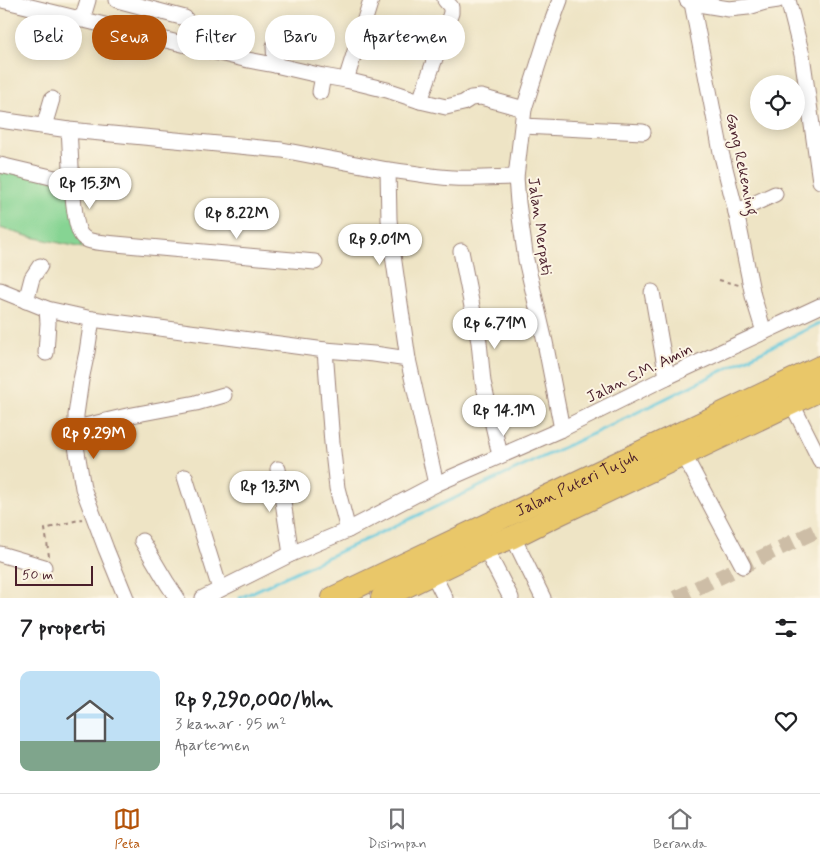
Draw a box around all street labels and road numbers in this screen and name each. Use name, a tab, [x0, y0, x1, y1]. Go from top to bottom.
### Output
street label: Gang Rekening	[719, 111, 763, 218]
street label: Jalan Merpati	[522, 176, 557, 276]
street label: Jalan S.M. Amin	[583, 339, 696, 408]
street label: Jalan Puteri Tujuh	[512, 446, 641, 522]

